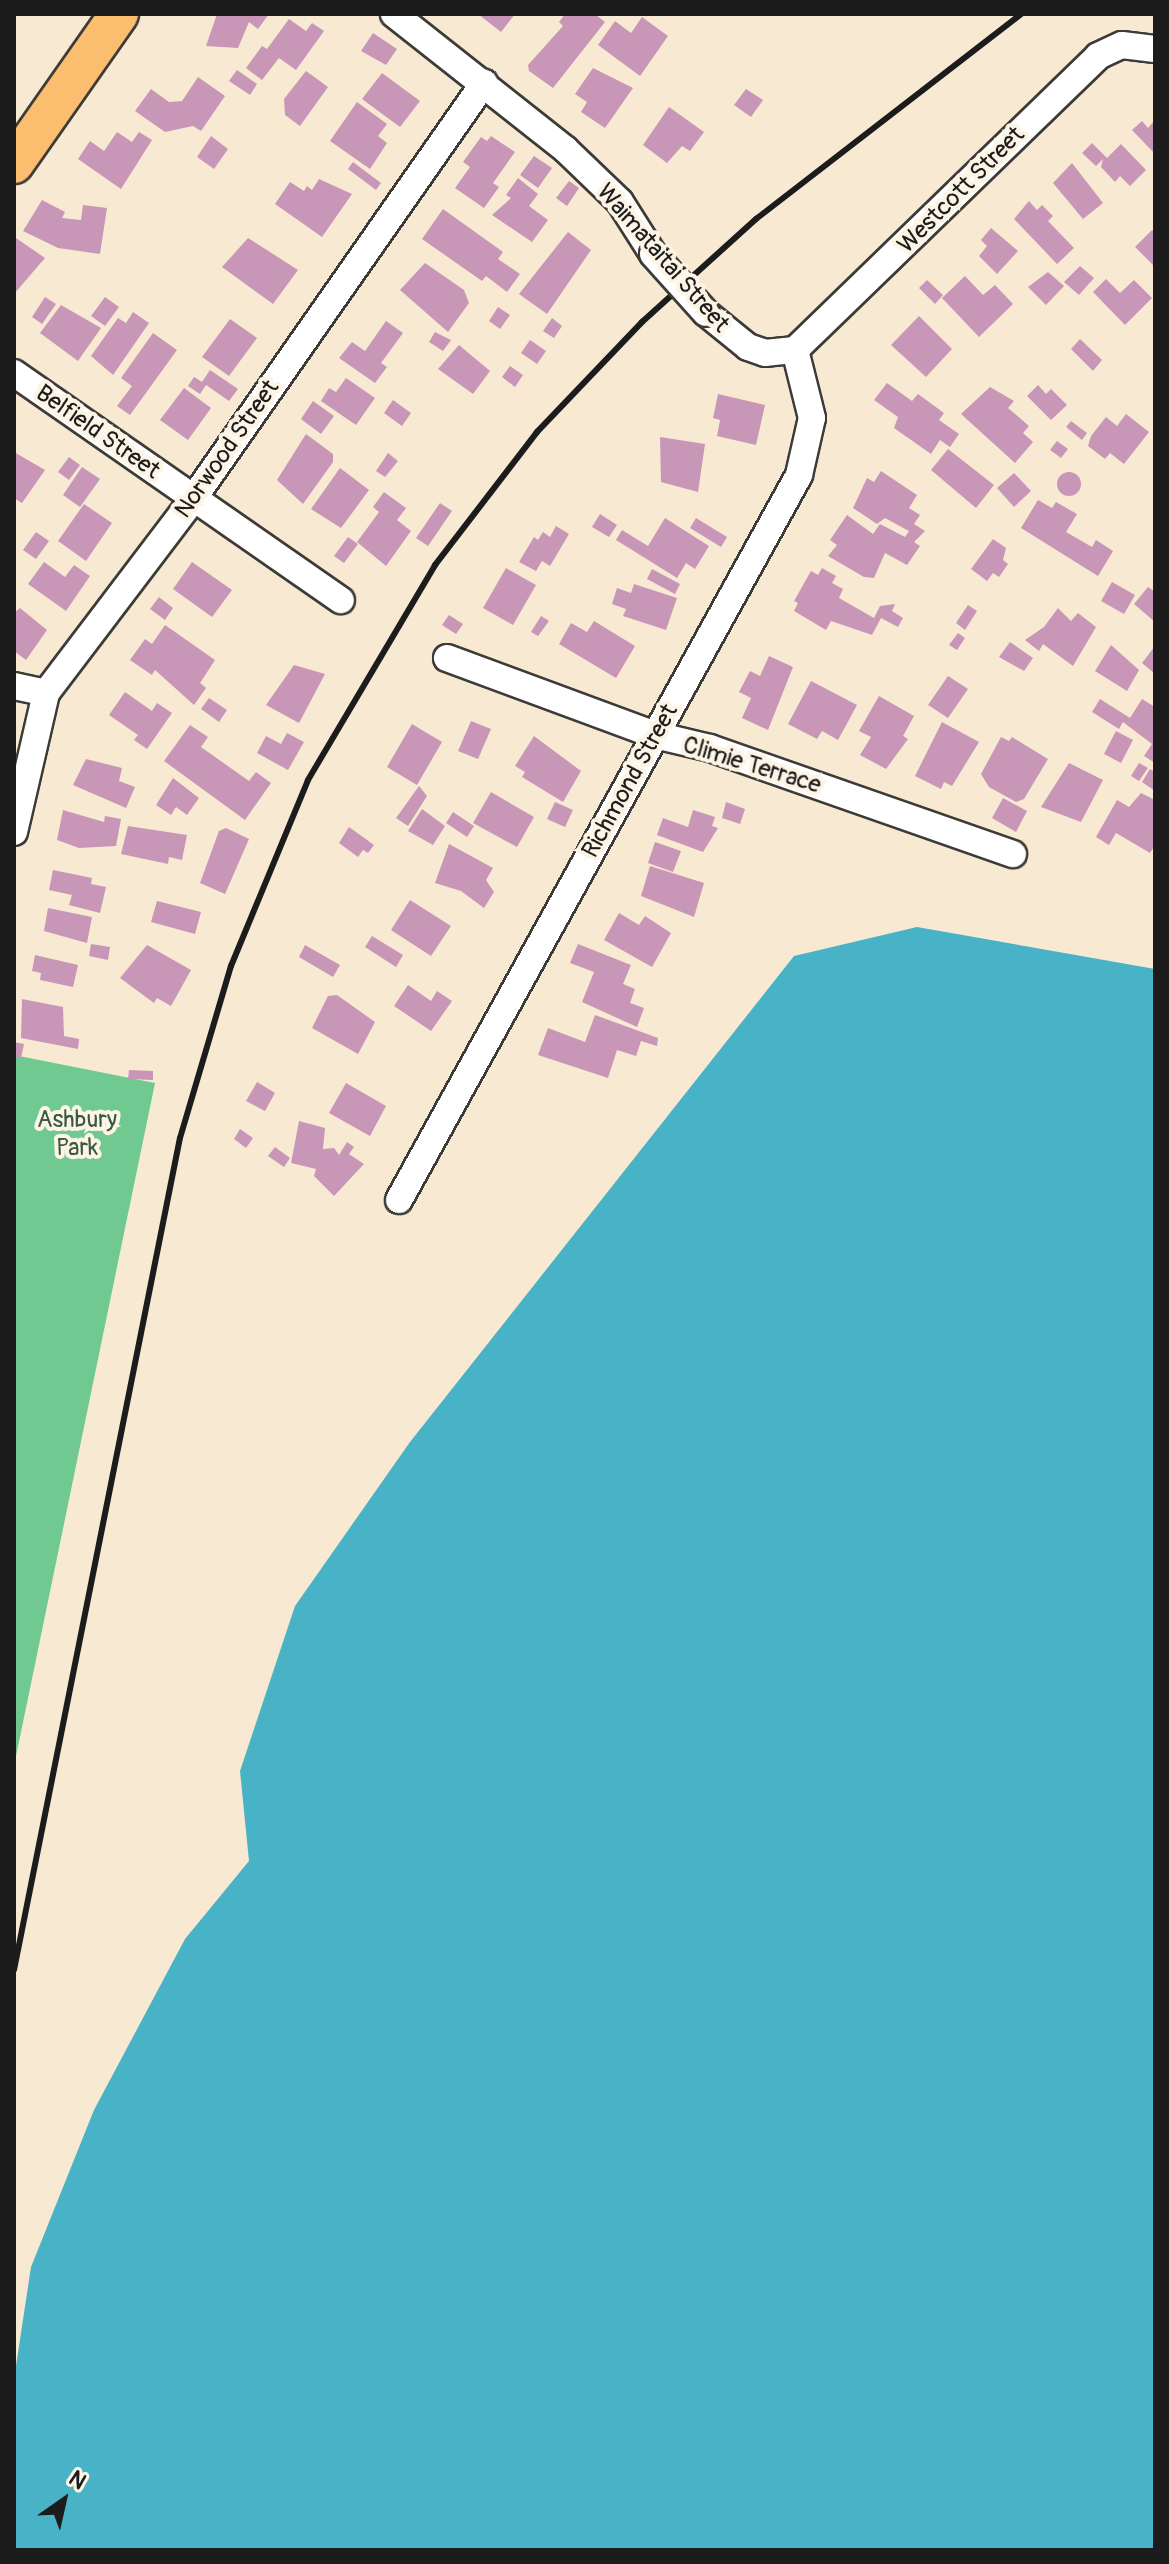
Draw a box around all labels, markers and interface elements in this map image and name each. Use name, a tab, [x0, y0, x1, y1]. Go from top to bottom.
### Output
street label: Westcott Street	[892, 121, 1030, 259]
street label: Waimataitai Street	[591, 178, 735, 338]
street label: Norwood Street	[169, 374, 285, 524]
street label: Belfield Street	[30, 379, 166, 485]
street label: Richmond Street	[576, 699, 684, 863]
street label: Climie Terrace	[679, 730, 825, 800]
park label: Ashbury Park	[37, 1106, 117, 1162]
north arrow	[24, 2460, 104, 2540]
text: N	[63, 2464, 91, 2496]

